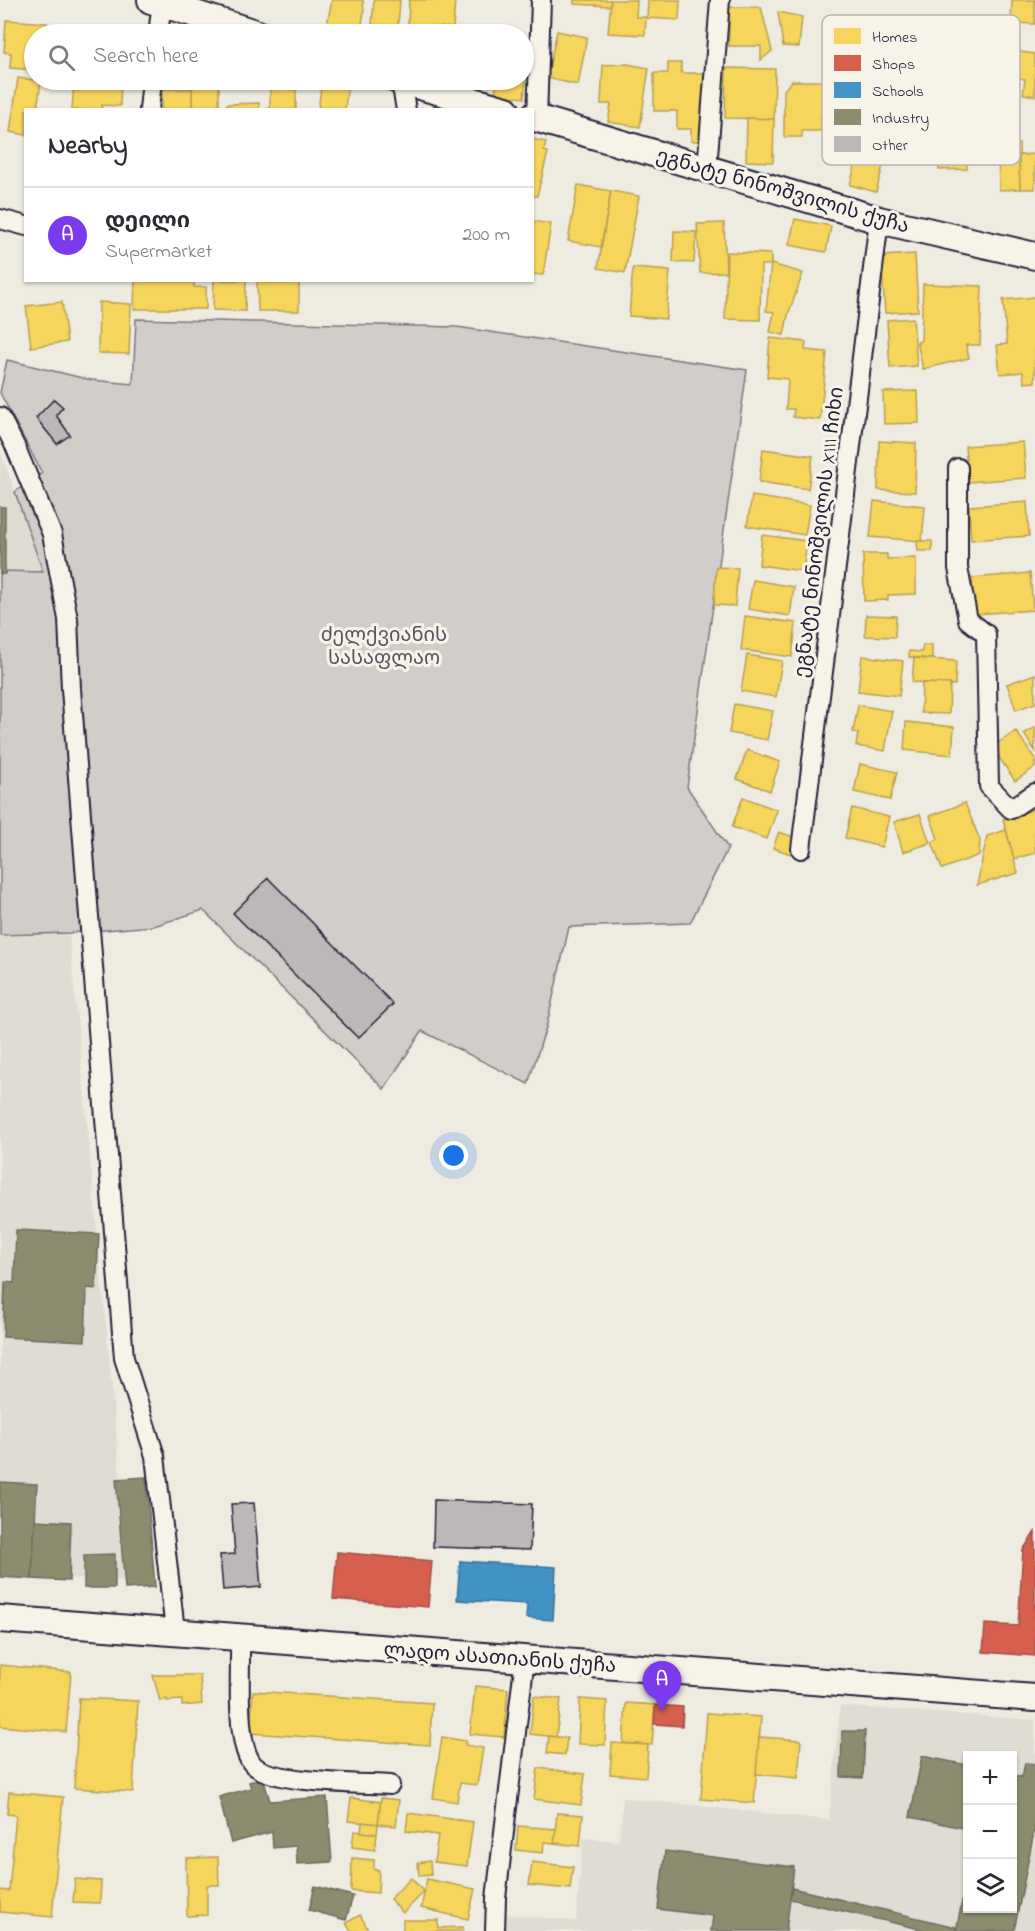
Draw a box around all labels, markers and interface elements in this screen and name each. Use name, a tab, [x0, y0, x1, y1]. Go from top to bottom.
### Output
legend	[822, 15, 1020, 165]
search box	[24, 24, 534, 90]
text: Homes	[872, 26, 917, 50]
icon: search	[45, 41, 78, 74]
text: Search here	[93, 41, 198, 73]
text: Shops	[872, 53, 915, 77]
text: Schools	[872, 80, 924, 104]
text: Industry	[872, 107, 929, 131]
text: Nearby	[48, 128, 127, 166]
text: Other	[872, 134, 908, 158]
street label: ეგნატე ნინოშვილის ქუჩა	[652, 142, 912, 242]
text: დეილი	[105, 206, 190, 238]
text: A	[61, 221, 74, 250]
text: 200 m	[462, 221, 510, 250]
text: Supermarket	[105, 238, 212, 267]
street label: ეგნატე ნინოშვილის XIII ჩიხი	[788, 385, 853, 679]
park label: ძელქვიანის სასაფლაო	[321, 622, 447, 674]
your location	[439, 1141, 468, 1170]
street label: ლადო ასათიანის ქუჩა	[383, 1637, 617, 1682]
pin: A	[642, 1662, 682, 1711]
map controls	[963, 1751, 1017, 1913]
button: +	[963, 1751, 1017, 1805]
button: −	[963, 1805, 1017, 1859]
button: layers	[963, 1859, 1017, 1913]

